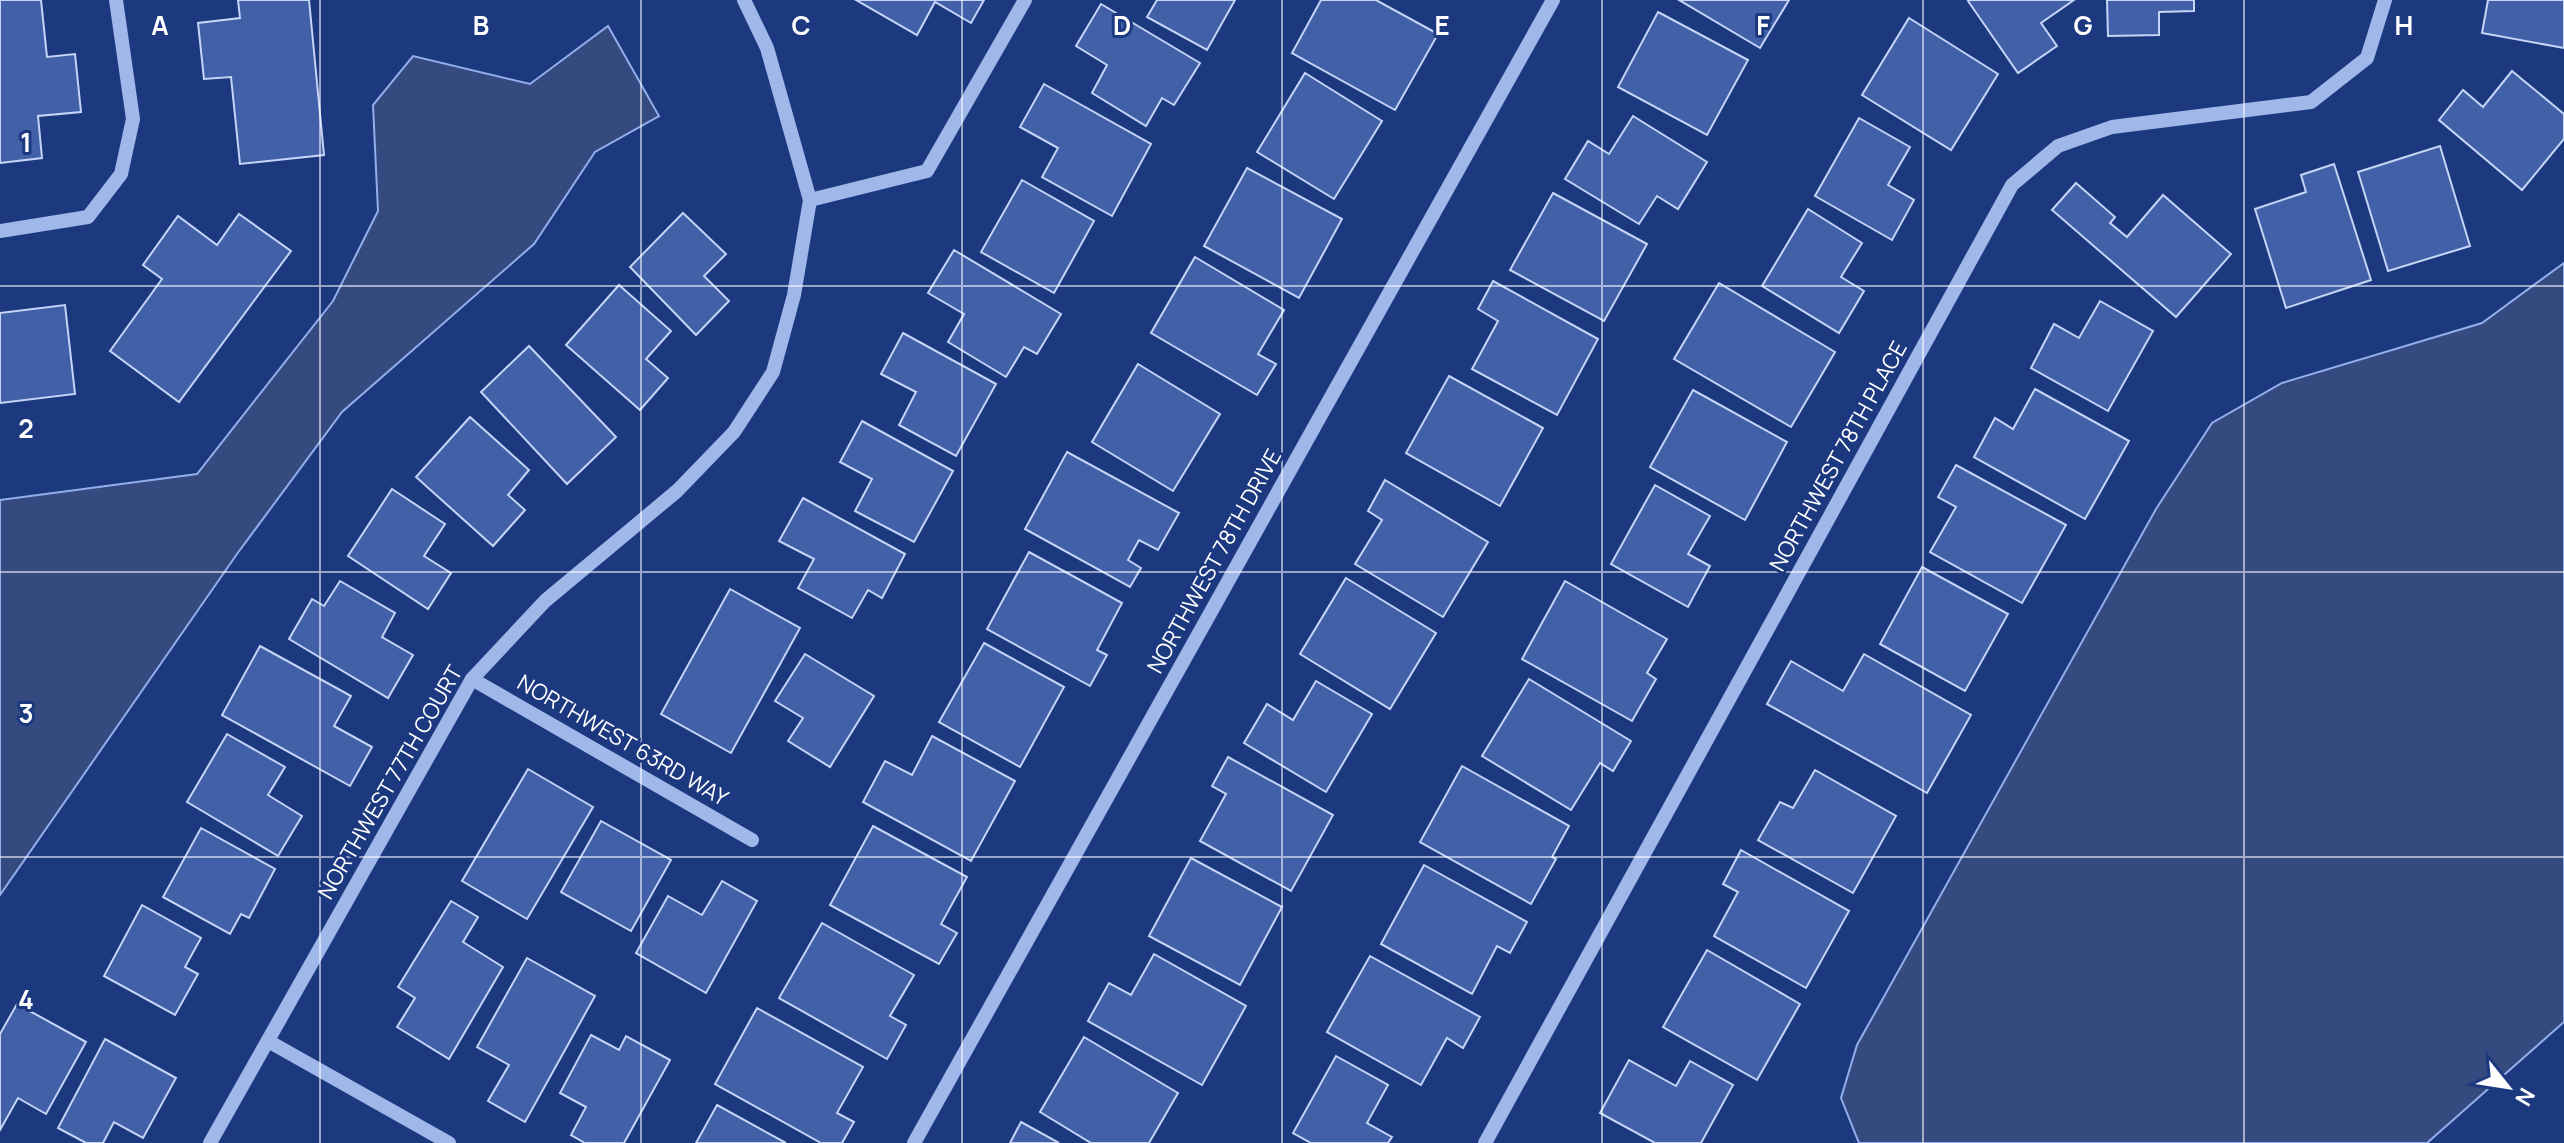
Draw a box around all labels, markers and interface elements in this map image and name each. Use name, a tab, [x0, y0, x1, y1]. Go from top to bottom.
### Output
text: A	[151, 7, 169, 43]
text: B	[473, 7, 489, 43]
text: C	[791, 7, 811, 43]
text: D	[1113, 7, 1131, 43]
text: E	[1434, 7, 1450, 43]
text: F	[1756, 7, 1770, 43]
text: G	[2073, 7, 2093, 43]
text: H	[2395, 7, 2413, 43]
text: 1	[20, 124, 32, 160]
street label: NORTHWEST 78TH PLACE	[1762, 336, 1914, 576]
text: 2	[18, 410, 34, 446]
street label: NORTHWEST 78TH DRIVE	[1140, 444, 1288, 678]
street label: NORTHWEST 77TH COURT	[311, 660, 469, 904]
street label: NORTHWEST 63RD WAY	[512, 667, 735, 813]
text: 3	[18, 695, 34, 731]
text: 4	[18, 981, 34, 1017]
north arrow	[2468, 1047, 2548, 1127]
text: N	[2508, 1083, 2542, 1111]

